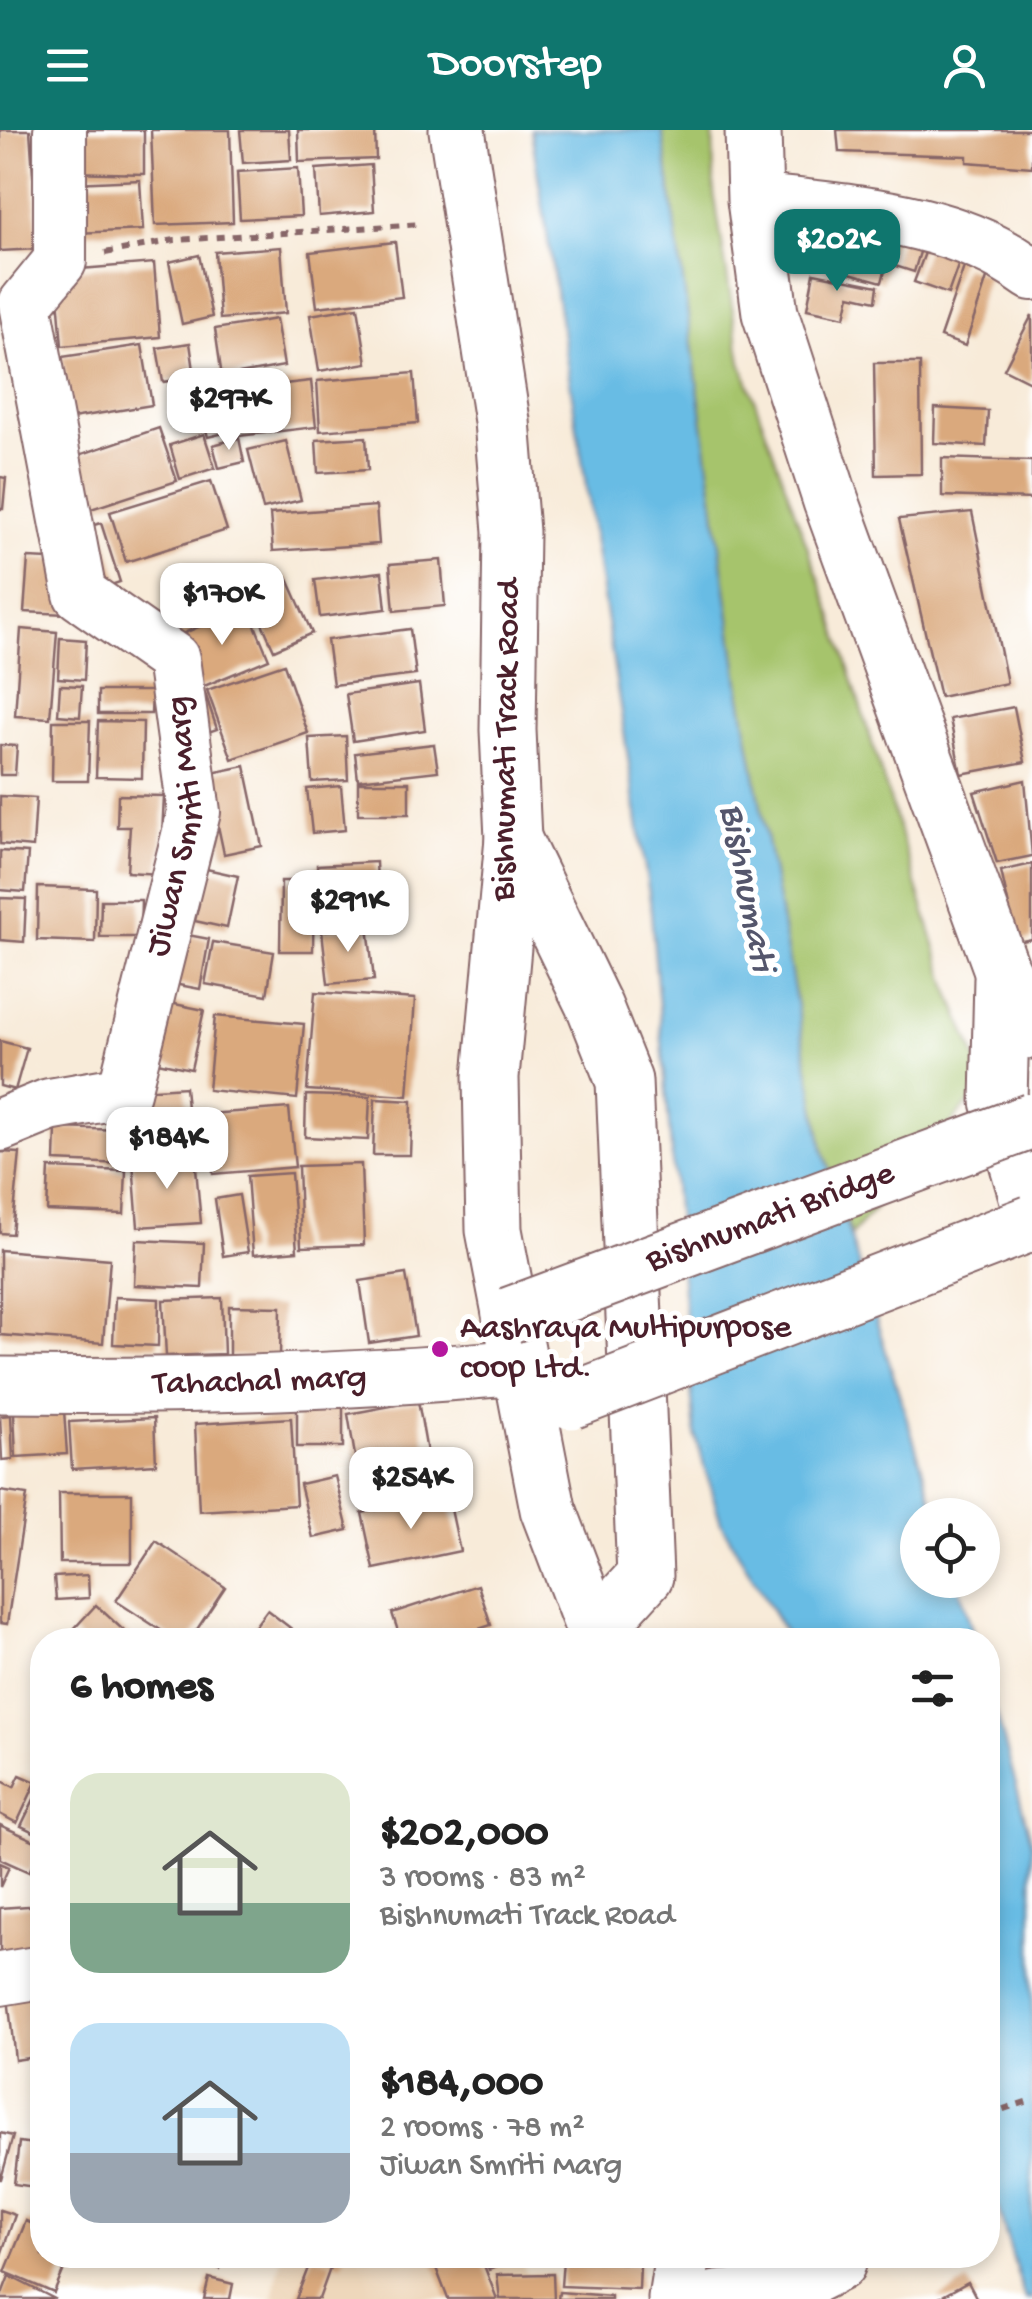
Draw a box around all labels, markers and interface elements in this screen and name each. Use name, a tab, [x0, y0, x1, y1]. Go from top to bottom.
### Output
icon: menu	[40, 38, 95, 93]
icon: person	[937, 38, 992, 93]
text: Doorstep	[430, 39, 602, 92]
pin: $202K	[767, 209, 907, 294]
text: $202K	[796, 222, 878, 260]
pin: $297K	[159, 368, 299, 453]
text: $297K	[189, 381, 269, 419]
pin: $170K	[152, 563, 292, 648]
text: $170K	[182, 576, 262, 614]
street label: Bishnumati Track Road	[485, 576, 531, 902]
street label: Jiwan Smriti Marg	[138, 693, 215, 961]
water label: Bishnumati	[707, 800, 784, 979]
pin: $291K	[278, 870, 418, 955]
text: $291K	[310, 883, 386, 921]
pin: $184K	[97, 1107, 237, 1192]
text: $184K	[128, 1120, 206, 1158]
street label: Bishnumati Bridge	[640, 1153, 901, 1283]
place label: Aashraya Multipurpose coop Ltd.	[460, 1309, 792, 1390]
marker: Aashraya Multipurpose coop Ltd.	[429, 1338, 451, 1360]
street label: Tahachal marg	[151, 1358, 368, 1406]
pin: $254K	[341, 1447, 481, 1532]
text: $254K	[371, 1460, 451, 1498]
map controls	[900, 1498, 1000, 1598]
button: locate	[900, 1498, 1000, 1598]
icon: filters	[905, 1661, 960, 1716]
text: 6 homes	[70, 1664, 213, 1713]
text: $202,000	[380, 1811, 549, 1860]
icon: home	[150, 1813, 270, 1933]
text: 3 rooms · 83 m²	[380, 1860, 586, 1898]
text: Bishnumati Track Road	[380, 1898, 675, 1936]
text: $184,000	[380, 2061, 543, 2110]
icon: home	[150, 2063, 270, 2183]
text: 2 rooms · 78 m²	[380, 2110, 585, 2148]
text: Jiwan Smriti Marg	[380, 2148, 622, 2186]

